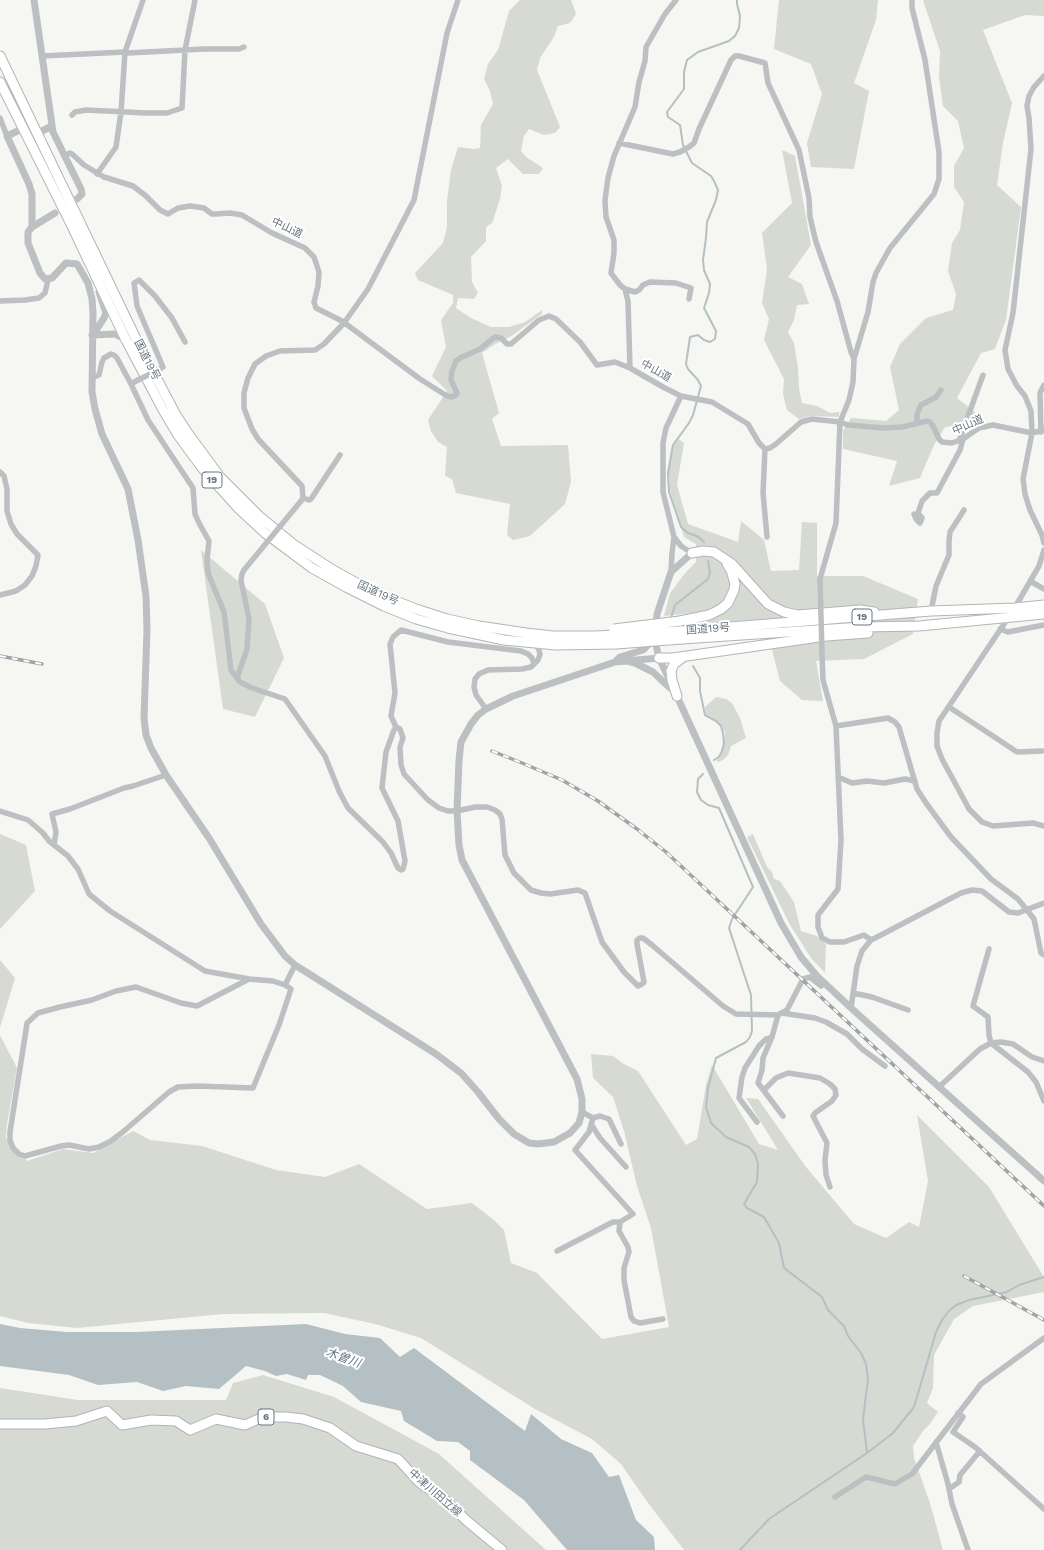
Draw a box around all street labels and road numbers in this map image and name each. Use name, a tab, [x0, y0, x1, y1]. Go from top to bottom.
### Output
street label: 中山道	[269, 215, 305, 241]
street label: 国道19号	[131, 337, 163, 383]
street label: 中山道	[638, 357, 674, 385]
street label: 中山道	[950, 412, 986, 438]
road number: 19	[202, 472, 222, 488]
street label: 国道19号	[355, 578, 401, 608]
road number: 19	[852, 609, 872, 625]
street label: 国道19号	[686, 621, 730, 637]
road number: 6	[258, 1409, 274, 1425]
street label: 中津川田立線	[406, 1466, 464, 1520]

